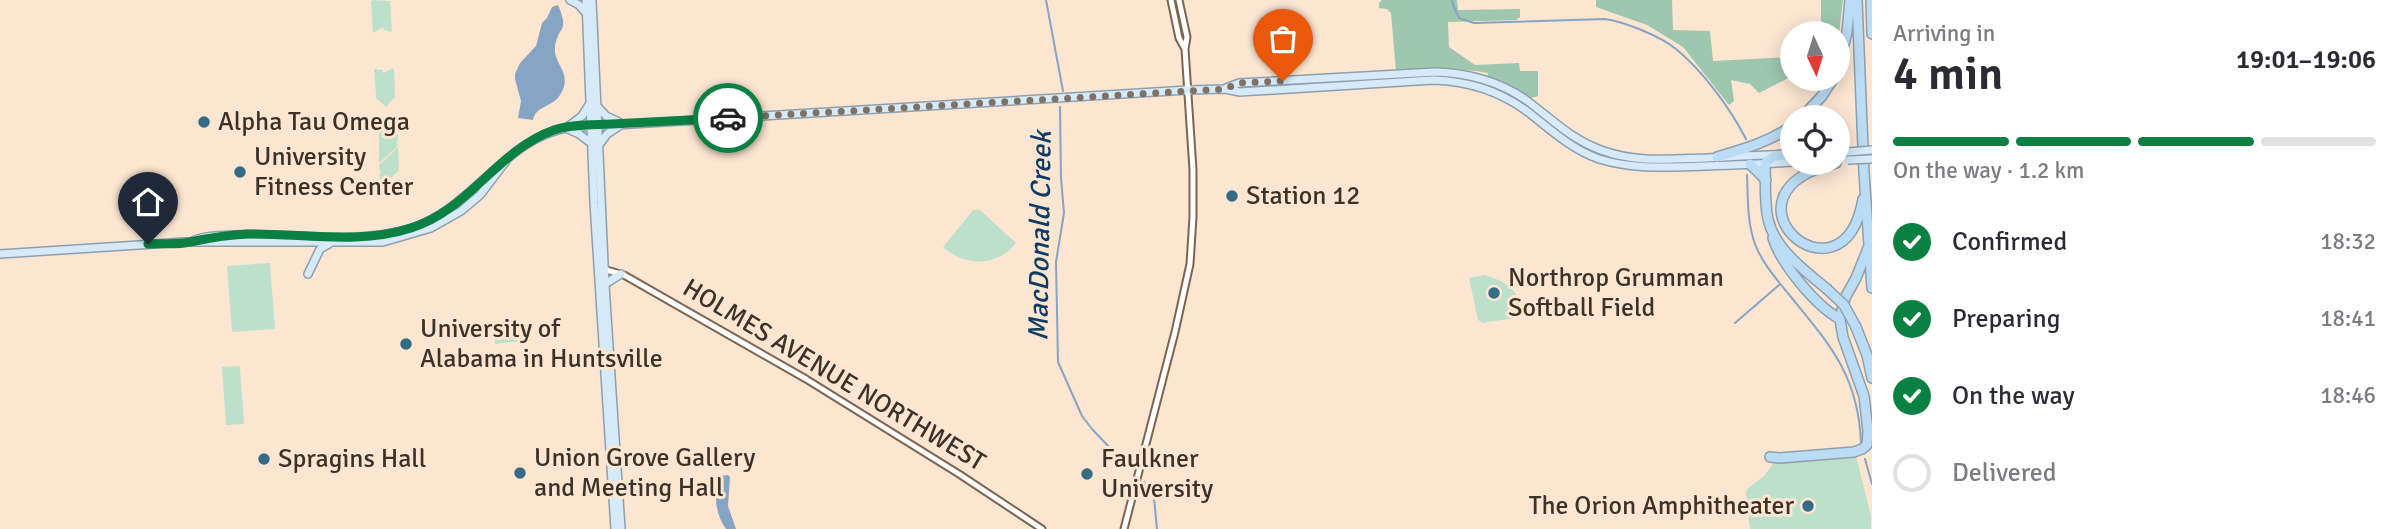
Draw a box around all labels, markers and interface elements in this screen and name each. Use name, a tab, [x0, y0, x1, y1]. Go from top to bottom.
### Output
pin	[1253, 9, 1313, 81]
text: Arriving in	[1893, 19, 1995, 48]
icon: bag	[1264, 20, 1302, 58]
north arrow	[1780, 21, 1850, 91]
map controls	[1780, 21, 1850, 175]
text: 19:01–19:06	[2236, 44, 2376, 76]
text: 4 min	[1893, 46, 2003, 102]
courier	[693, 83, 763, 153]
icon: car	[709, 99, 747, 137]
button: locate	[1780, 105, 1850, 175]
place label: Alpha Tau Omega	[218, 106, 410, 138]
marker: Alpha Tau Omega	[196, 114, 212, 130]
water label: MacDonald Creek	[1021, 128, 1059, 341]
place label: University Fitness Center	[254, 141, 414, 203]
text: On the way · 1.2 km	[1893, 156, 2084, 185]
marker: University Fitness Center	[232, 164, 248, 180]
pin	[118, 172, 178, 244]
place label: Station 12	[1246, 180, 1360, 212]
icon: home	[129, 183, 167, 221]
marker: Station 12	[1224, 188, 1240, 204]
icon: check	[1893, 223, 1931, 261]
text: Confirmed	[1952, 226, 2067, 258]
text: 18:32	[2320, 227, 2376, 256]
place label: Northrop Grumman Softball Field	[1508, 262, 1724, 324]
street label: HOLMES AVENUE NORTHWEST	[677, 272, 991, 478]
marker: Northrop Grumman Softball Field	[1486, 285, 1502, 301]
icon: check	[1893, 300, 1931, 338]
text: Preparing	[1952, 303, 2060, 335]
text: 18:41	[2320, 304, 2376, 333]
place label: University of Alabama in Huntsville	[420, 313, 663, 375]
marker: University of Alabama in Huntsville	[398, 336, 414, 352]
icon: check	[1893, 377, 1931, 415]
text: On the way	[1952, 380, 2075, 412]
text: 18:46	[2320, 381, 2376, 410]
place label: Union Grove Gallery and Meeting Hall	[534, 442, 755, 504]
place label: Spragins Hall	[278, 443, 426, 475]
place label: Faulkner University	[1101, 443, 1213, 505]
marker: Spragins Hall	[256, 451, 272, 467]
text: Delivered	[1952, 457, 2057, 489]
marker: Union Grove Gallery and Meeting Hall	[512, 465, 528, 481]
marker: Faulkner University	[1079, 466, 1095, 482]
place label: The Orion Amphitheater	[1529, 490, 1794, 522]
marker: The Orion Amphitheater	[1800, 498, 1816, 514]

